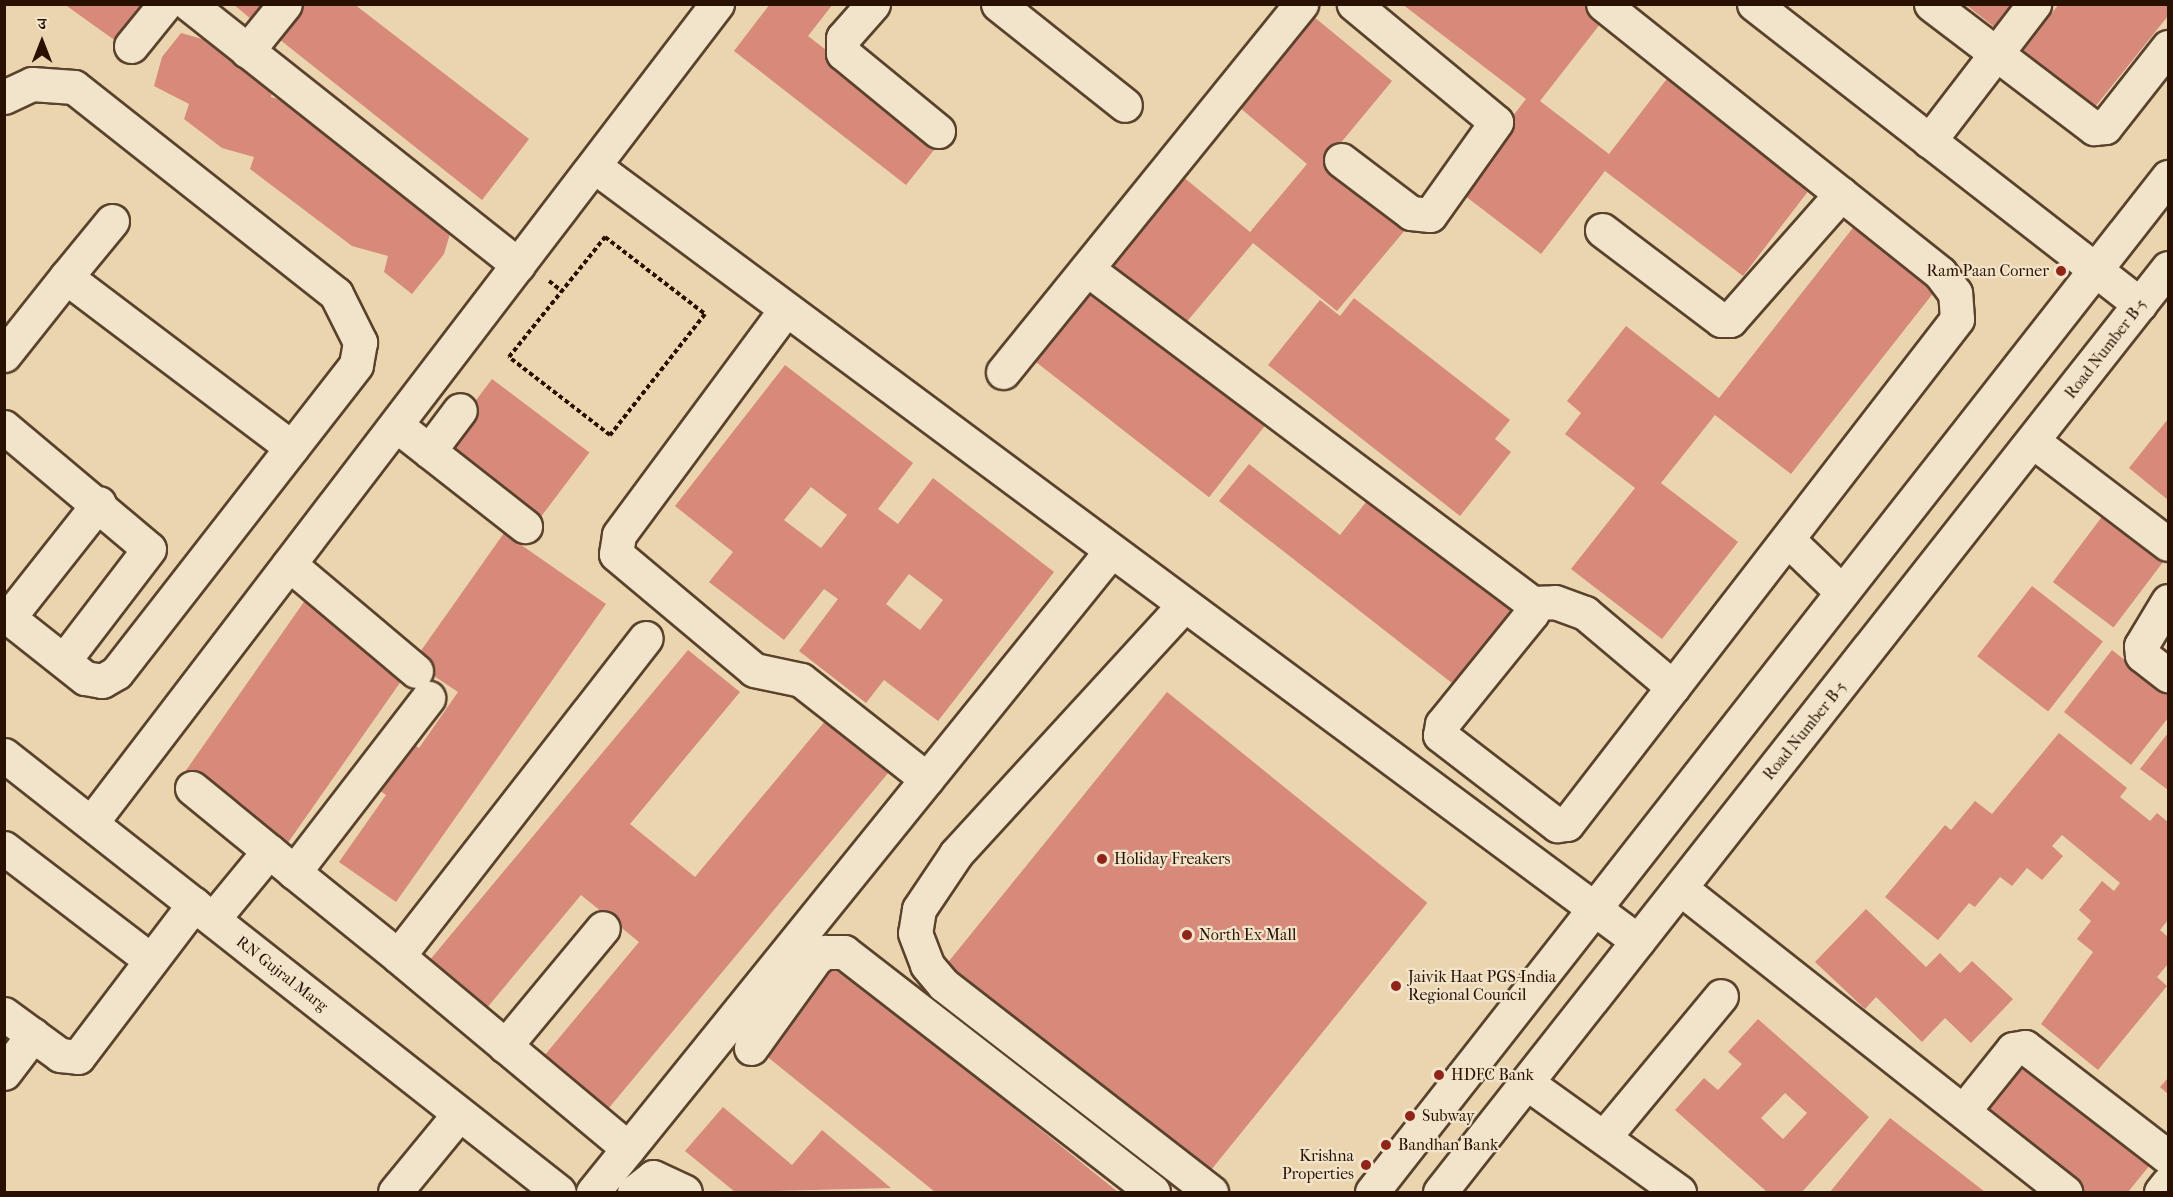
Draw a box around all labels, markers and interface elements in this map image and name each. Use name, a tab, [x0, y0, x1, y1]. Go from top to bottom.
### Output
north arrow	[12, 12, 72, 72]
text: उ	[38, 14, 46, 33]
place label: Ram Paan Corner	[1926, 261, 2049, 281]
marker: Ram Paan Corner	[2054, 264, 2068, 278]
street label: Road Number B-5	[2061, 295, 2151, 403]
street label: Road Number B-5	[1759, 678, 1851, 784]
place label: Holiday Freakers	[1114, 849, 1231, 869]
marker: Holiday Freakers	[1095, 852, 1109, 866]
place label: North Ex Mall	[1199, 925, 1296, 945]
marker: North Ex Mall	[1180, 928, 1194, 942]
street label: RN Gujral Marg	[232, 932, 332, 1016]
place label: Jaivik Haat PGS-India Regional Council	[1408, 967, 1556, 1005]
marker: Jaivik Haat PGS-India Regional Council	[1389, 979, 1403, 993]
place label: HDFC Bank	[1451, 1065, 1534, 1085]
marker: HDFC Bank	[1432, 1068, 1446, 1082]
place label: Subway	[1422, 1106, 1475, 1126]
marker: Subway	[1403, 1109, 1417, 1123]
place label: Bandhan Bank	[1398, 1135, 1498, 1155]
marker: Bandhan Bank	[1379, 1138, 1393, 1152]
place label: Krishna Properties	[1282, 1146, 1354, 1184]
marker: Krishna Properties	[1359, 1158, 1373, 1172]

